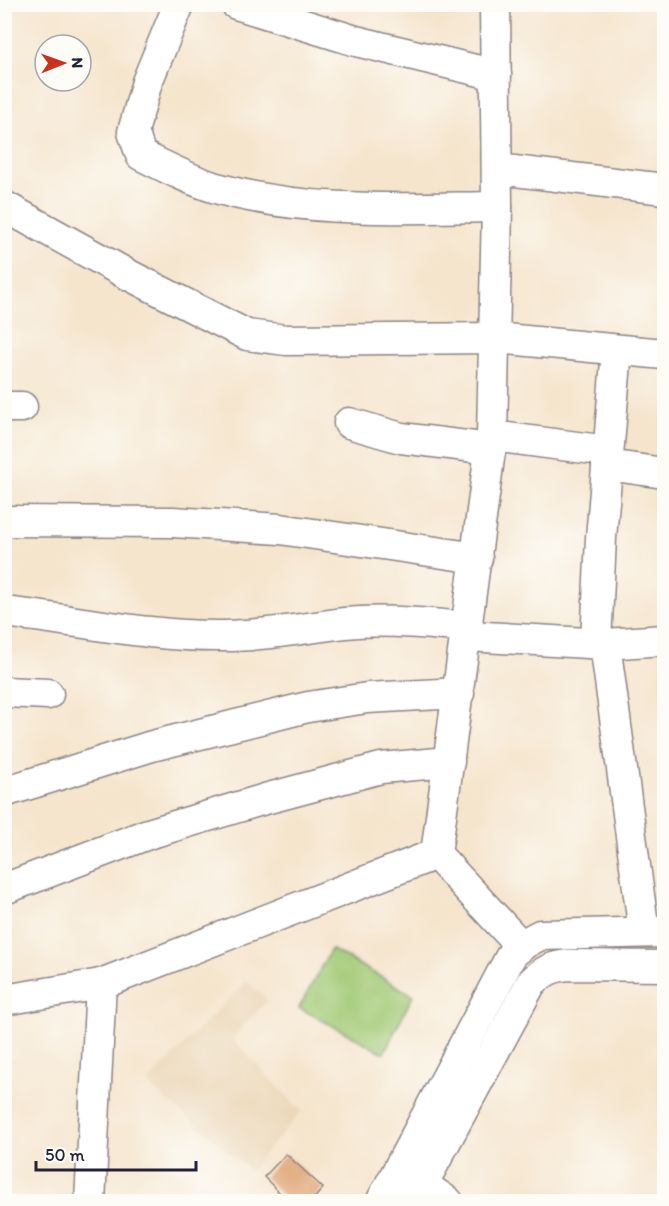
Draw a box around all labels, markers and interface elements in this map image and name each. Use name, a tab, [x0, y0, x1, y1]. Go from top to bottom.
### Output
north arrow	[33, 33, 93, 93]
text: N	[68, 57, 87, 68]
scale bar	[36, 1134, 196, 1172]
text: 50 m	[45, 1144, 85, 1166]

